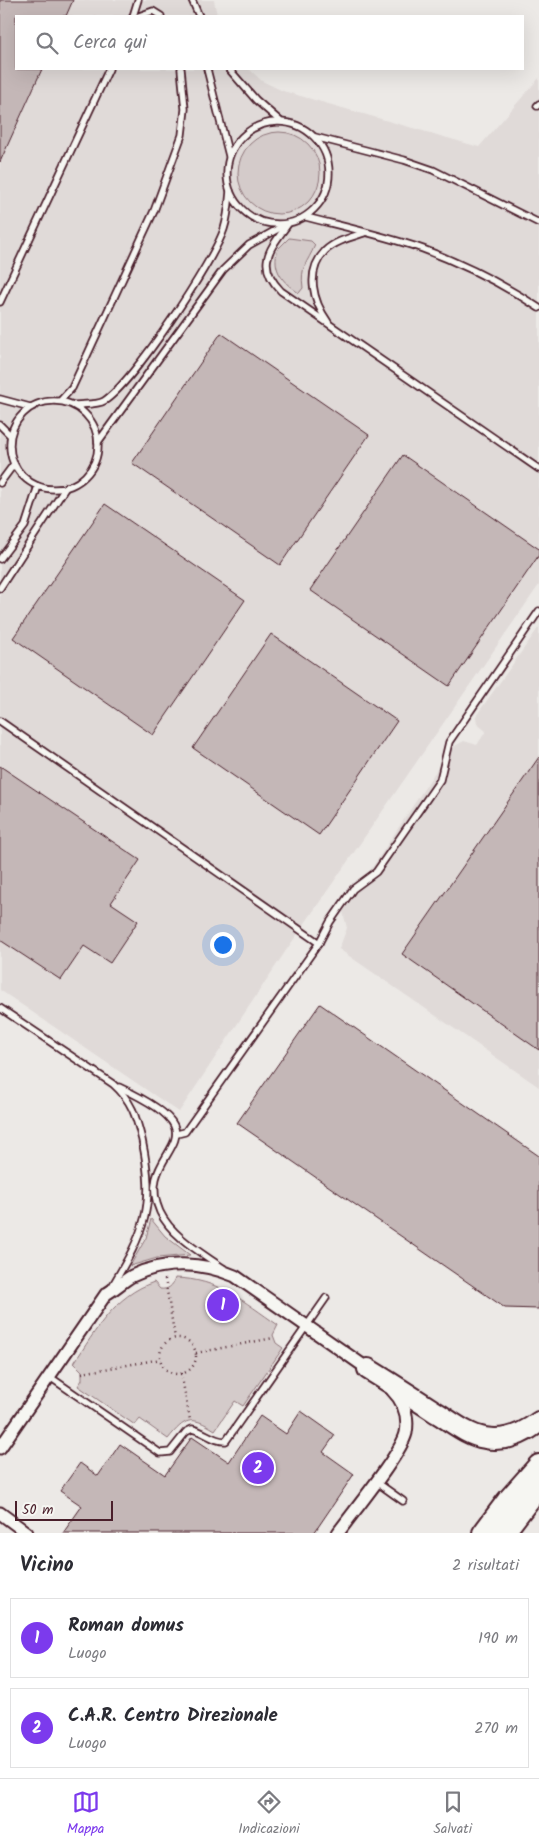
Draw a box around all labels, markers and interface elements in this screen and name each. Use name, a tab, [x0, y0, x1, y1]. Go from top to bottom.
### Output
search box	[15, 15, 524, 70]
text: Cerca qui	[73, 28, 147, 58]
icon: search	[33, 29, 61, 57]
your location	[210, 932, 236, 958]
pin: 1	[207, 1286, 239, 1324]
pin: 2	[242, 1449, 274, 1487]
scale bar	[15, 1498, 112, 1521]
text: 50 m	[22, 1499, 53, 1521]
text: Vicino	[20, 1549, 74, 1582]
text: 2 risultati	[452, 1553, 519, 1578]
text: Roman domus	[68, 1611, 184, 1641]
text: 1	[35, 1626, 39, 1651]
text: 190 m	[478, 1626, 518, 1651]
text: Luogo	[68, 1641, 107, 1666]
text: C.A.R. Centro Direzionale	[68, 1701, 278, 1731]
text: 2	[32, 1716, 42, 1741]
text: 270 m	[474, 1716, 518, 1741]
text: Luogo	[68, 1731, 107, 1756]
tab: Mappa	[67, 1788, 104, 1840]
tab: Indicazioni	[238, 1788, 300, 1840]
tab: Salvati	[433, 1788, 472, 1840]

